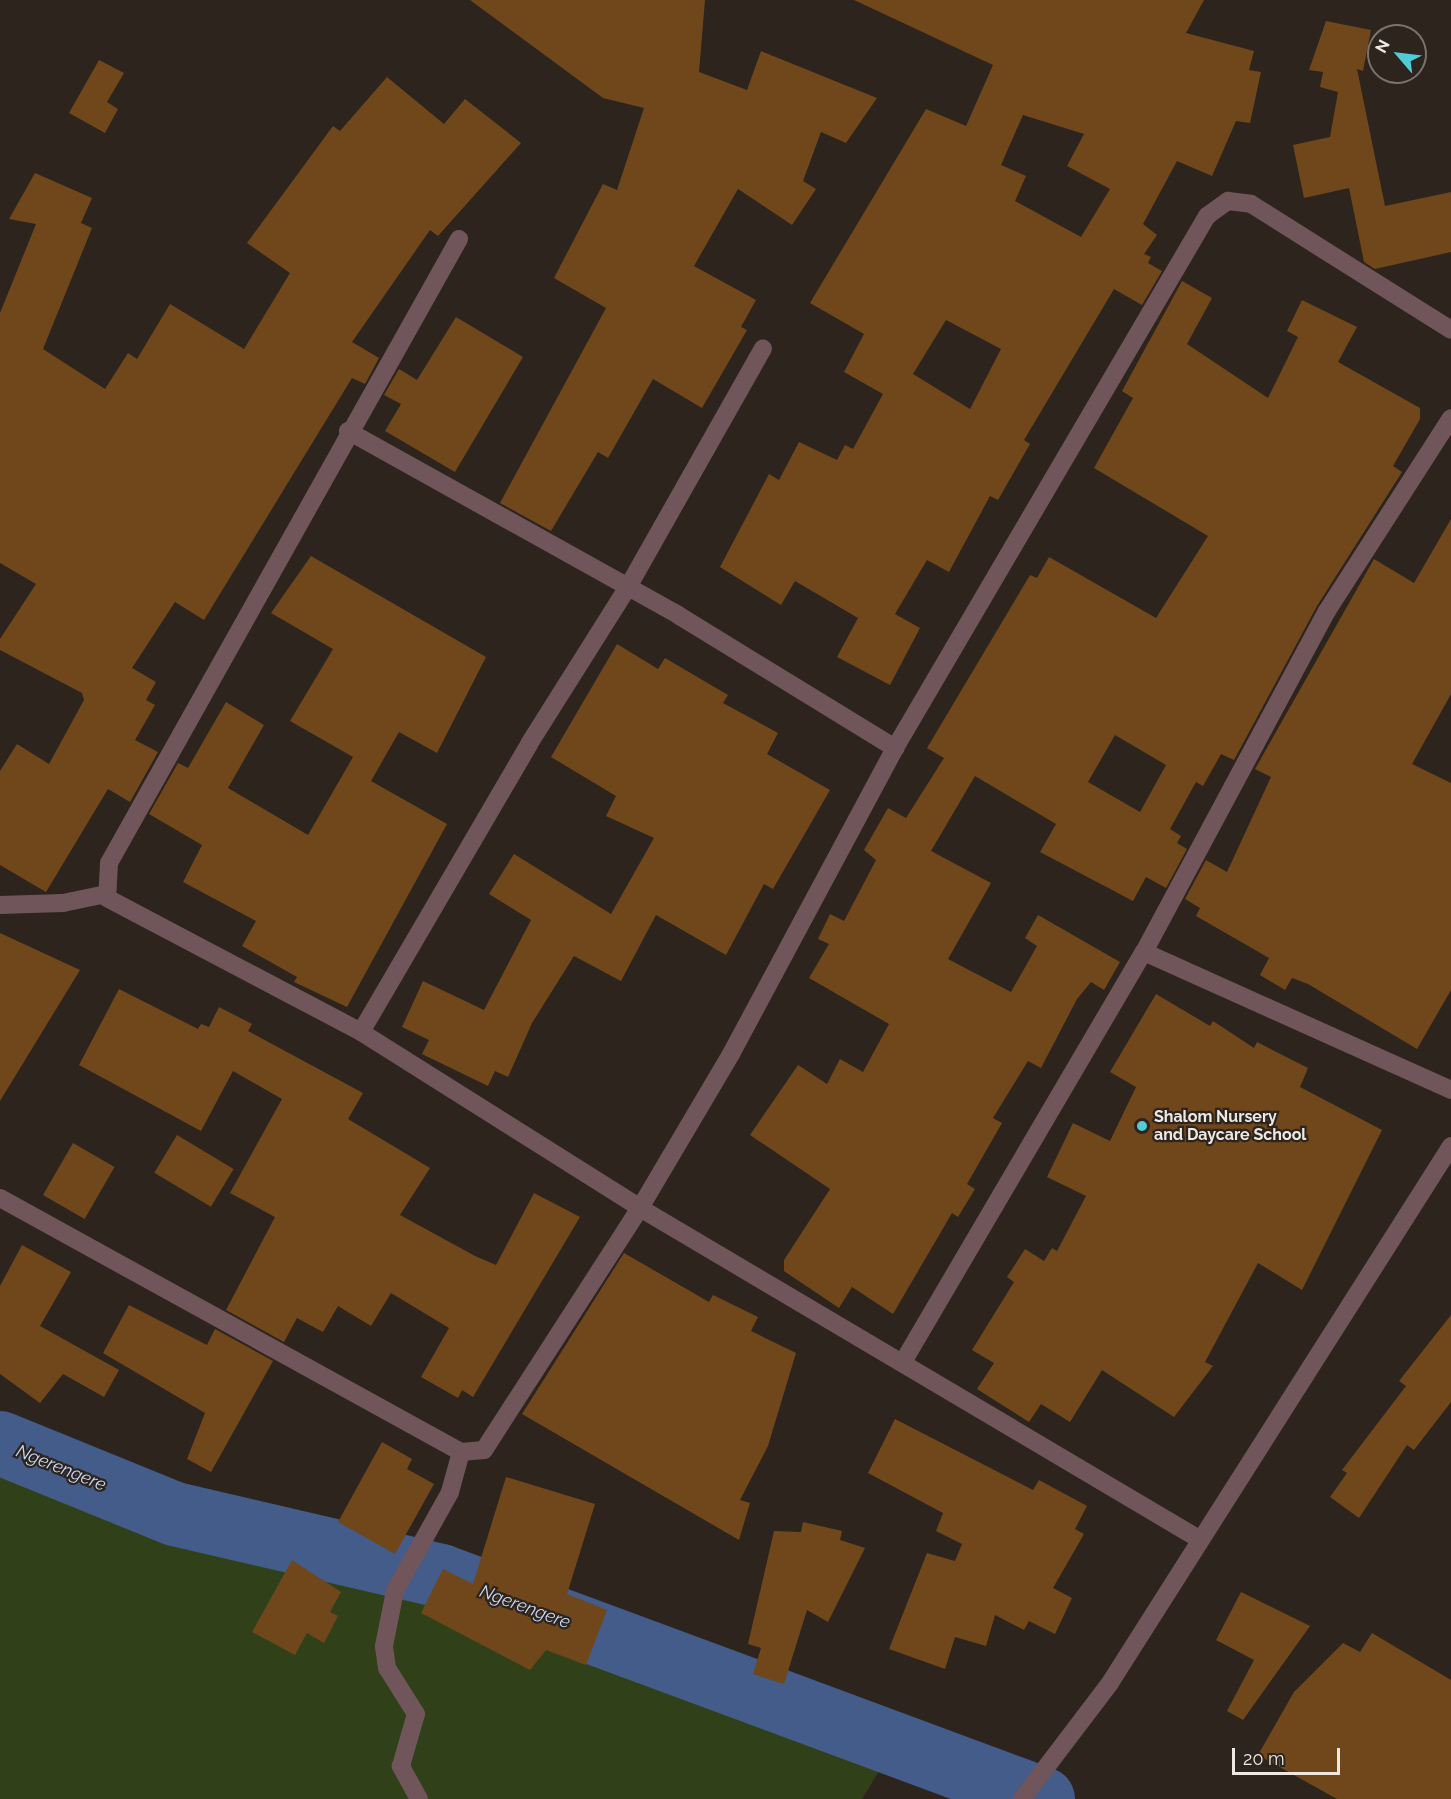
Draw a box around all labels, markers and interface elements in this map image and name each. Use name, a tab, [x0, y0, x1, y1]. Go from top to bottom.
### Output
north arrow	[1367, 24, 1427, 84]
text: N	[1371, 36, 1394, 56]
place label: Shalom Nursery and Daycare School	[1154, 1107, 1306, 1145]
marker: Shalom Nursery and Daycare School	[1135, 1119, 1149, 1133]
water label: Ngerengere	[13, 1440, 109, 1496]
water label: Ngerengere	[477, 1581, 573, 1633]
scale bar	[1235, 1736, 1343, 1774]
text: 20 m	[1243, 1748, 1285, 1769]

